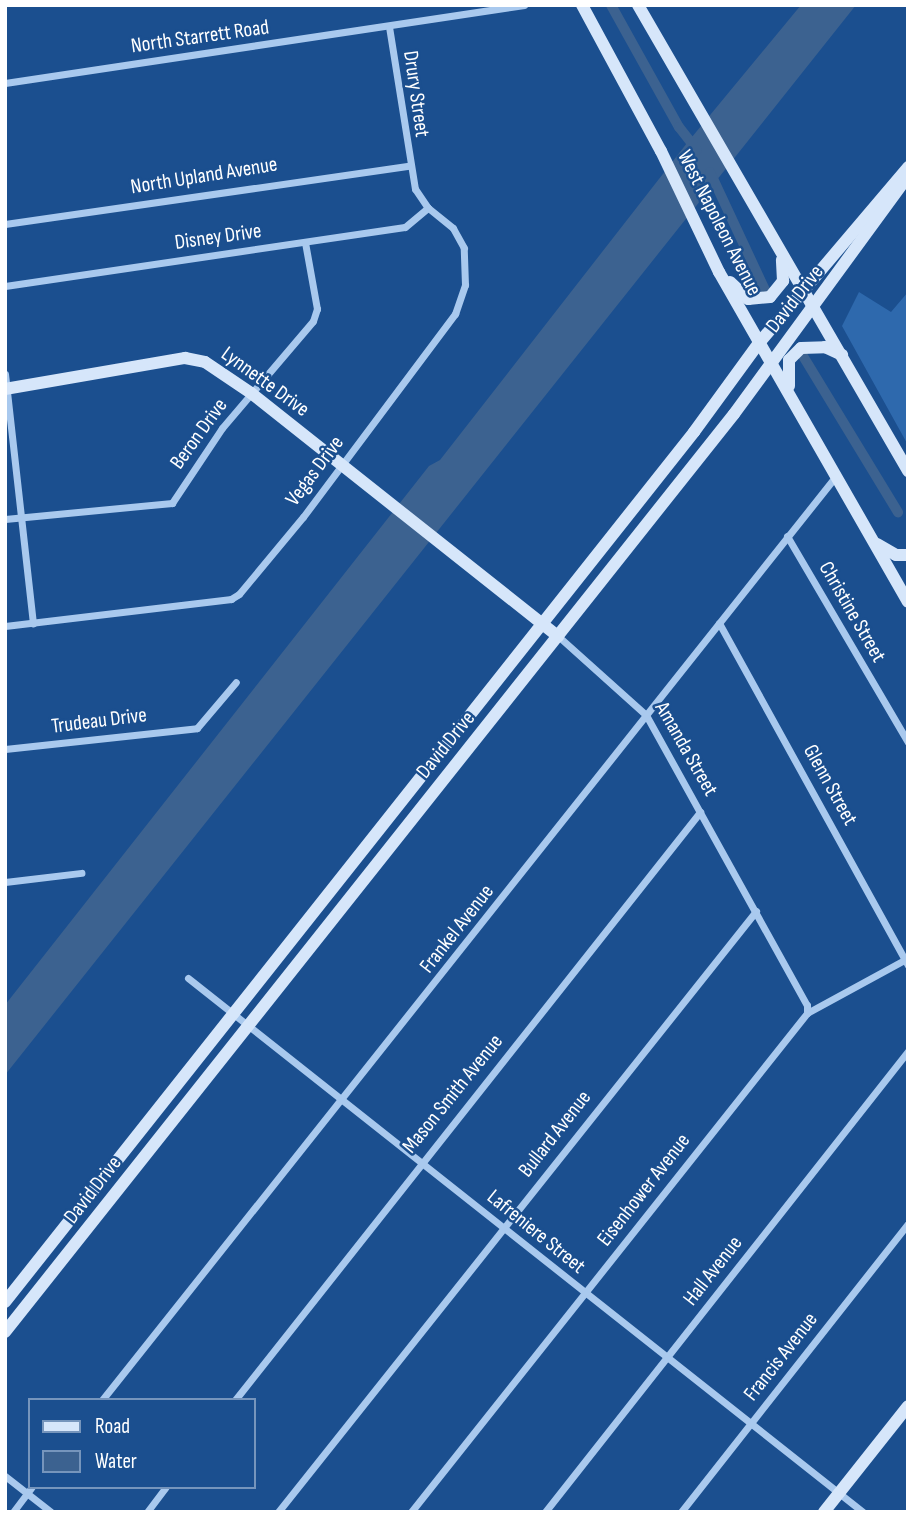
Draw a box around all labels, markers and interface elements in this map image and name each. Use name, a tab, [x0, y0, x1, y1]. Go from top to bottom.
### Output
street label: North Starrett Road	[129, 15, 271, 59]
street label: Drury Street	[397, 49, 435, 139]
street label: West Napoleon Avenue	[671, 146, 767, 300]
street label: North Upland Avenue	[129, 152, 279, 200]
street label: Disney Drive	[173, 218, 263, 256]
street label: David Drive	[761, 260, 829, 338]
street label: Lynnette Drive	[216, 342, 314, 422]
street label: Beron Drive	[165, 394, 233, 474]
street label: Vegas Drive	[281, 431, 349, 511]
street label: Christine Street	[813, 557, 891, 667]
street label: Amanda Street	[649, 697, 723, 801]
street label: Trudeau Drive	[50, 703, 148, 739]
street label: David Drive	[411, 706, 481, 784]
street label: Glenn Street	[798, 740, 862, 830]
street label: Frankel Avenue	[415, 880, 499, 978]
street label: Mason Smith Avenue	[397, 1029, 509, 1159]
street label: Bullard Avenue	[513, 1086, 597, 1182]
street label: Eisenhower Avenue	[592, 1129, 696, 1251]
street label: David Drive	[59, 1151, 127, 1229]
street label: Lafreniere Street	[482, 1185, 590, 1279]
street label: Hall Avenue	[678, 1231, 748, 1311]
street label: Francis Avenue	[739, 1308, 823, 1406]
legend	[28, 1398, 256, 1489]
text: Road	[95, 1414, 130, 1439]
text: Water	[95, 1449, 137, 1474]

